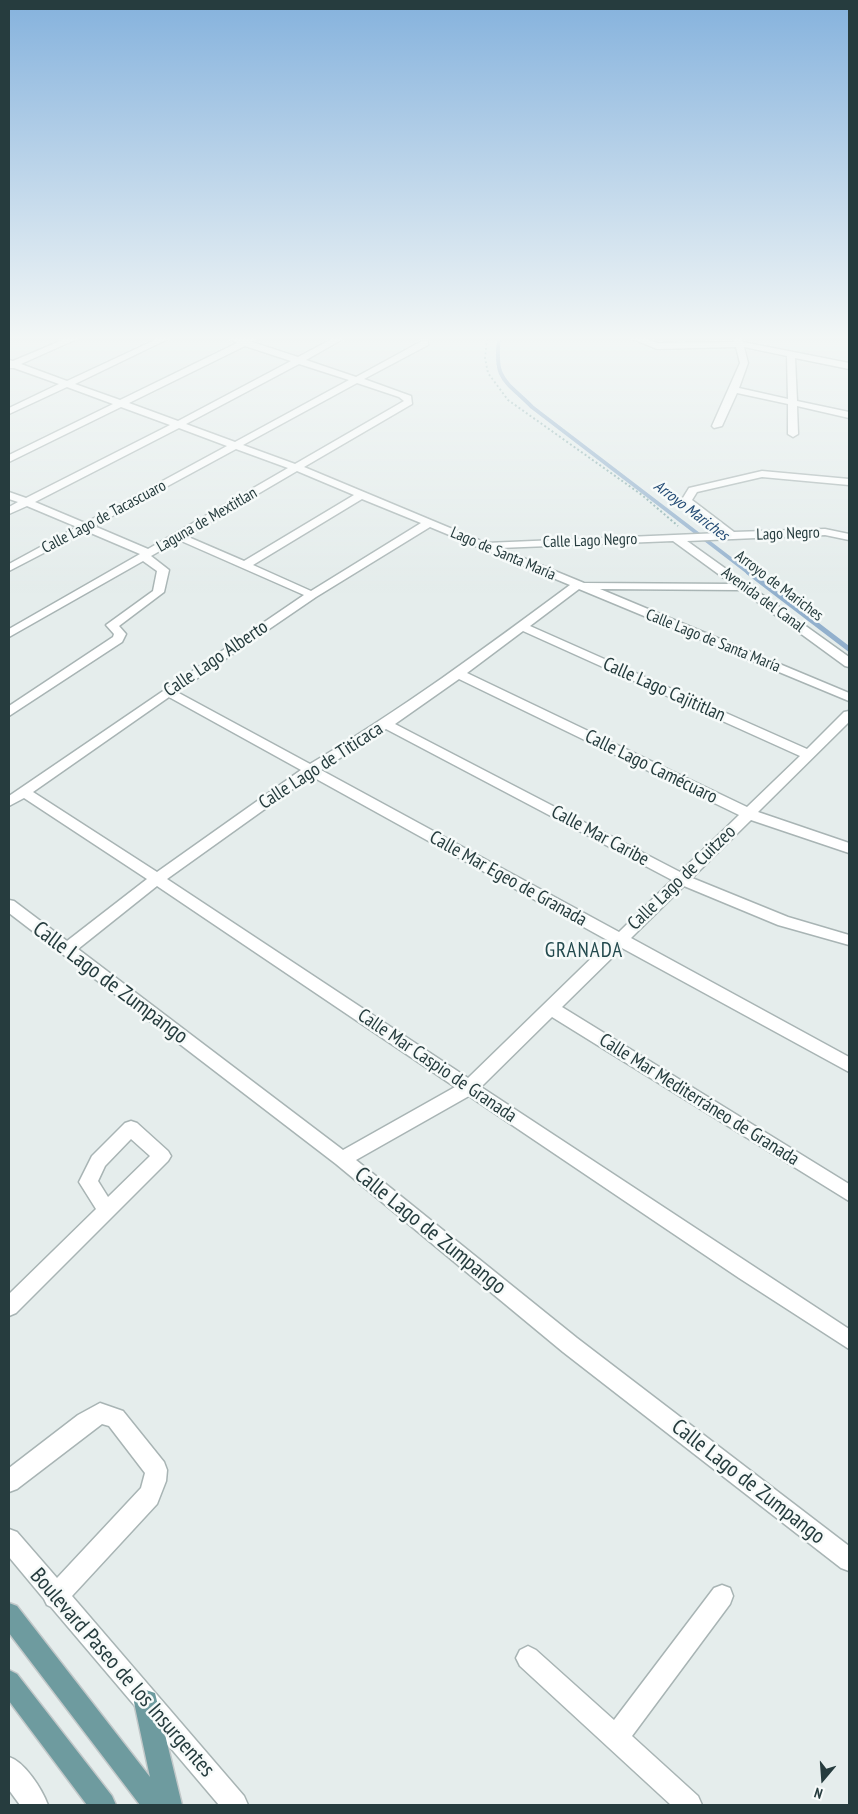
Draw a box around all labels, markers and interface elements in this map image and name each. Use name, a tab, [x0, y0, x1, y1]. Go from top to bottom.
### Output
street label: Calle Lago de Tacascuaro	[39, 476, 169, 558]
water label: Arroyo Mariches	[650, 477, 732, 545]
street label: Laguna de Mextitlan	[153, 483, 261, 557]
street label: Lago de Santa María	[448, 523, 558, 585]
street label: Lago Negro	[756, 523, 820, 545]
street label: Calle Lago Negro	[543, 530, 637, 552]
street label: Arroyo de Mariches	[731, 547, 827, 625]
street label: Avenida del Canal	[718, 563, 808, 637]
street label: Calle Lago de Santa María	[643, 605, 783, 677]
street label: Calle Lago Alberto	[160, 616, 272, 702]
street label: Calle Lago Cajititlan	[599, 653, 729, 727]
street label: Calle Lago de Titicaca	[255, 717, 387, 815]
street label: Calle Lago Camécuaro	[581, 725, 721, 809]
street label: Calle Mar Caribe	[547, 801, 653, 871]
street label: Calle Lago de Cuitzeo	[623, 821, 741, 935]
street label: Calle Mar Egeo de Granada	[425, 826, 591, 932]
street label: Calle Lago de Zumpango	[27, 916, 193, 1050]
district label: GRANADA	[544, 938, 624, 964]
street label: Calle Mar Caspio de Granada	[353, 1004, 521, 1128]
street label: Calle Mar Mediterráneo de Granada	[595, 1029, 803, 1171]
street label: Calle Lago de Zumpango	[349, 1162, 511, 1300]
street label: Calle Lago de Zumpango	[666, 1414, 830, 1550]
street label: Boulevard Paseo de los Insurgentes	[24, 1563, 220, 1783]
north arrow	[798, 1754, 848, 1804]
text: N	[812, 1784, 825, 1803]

